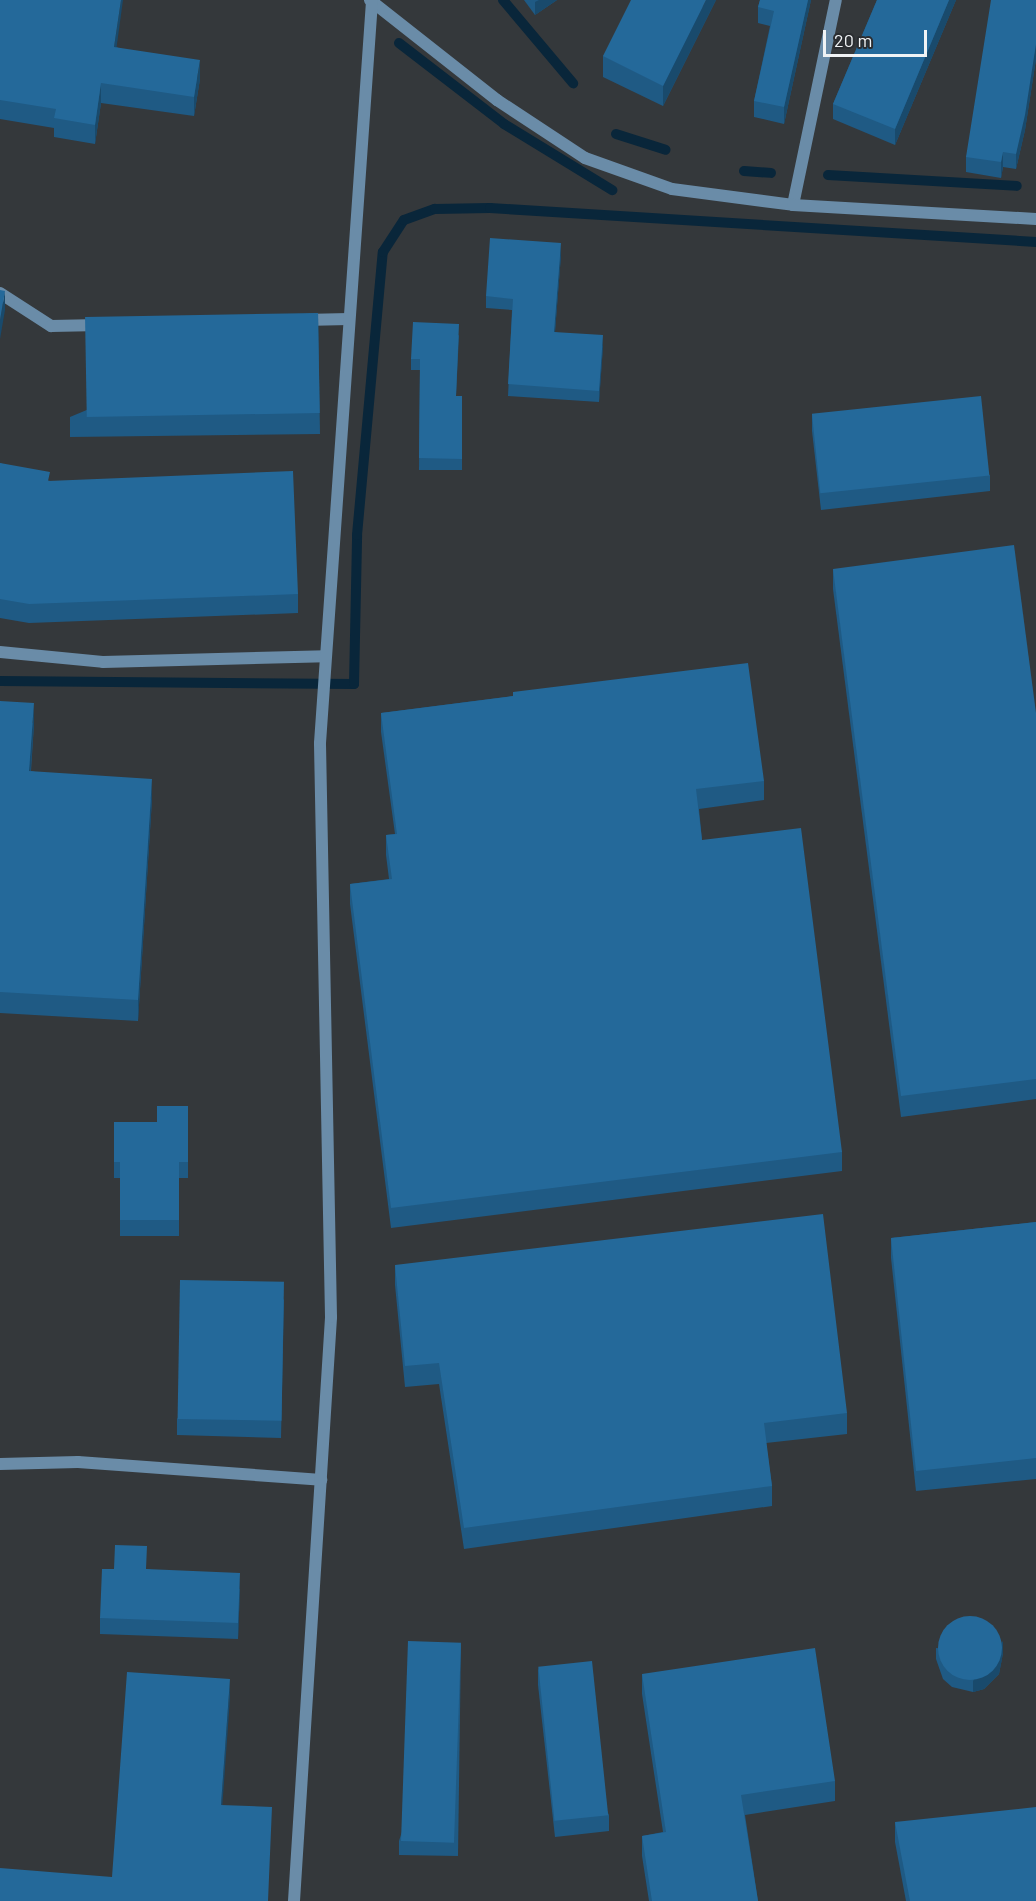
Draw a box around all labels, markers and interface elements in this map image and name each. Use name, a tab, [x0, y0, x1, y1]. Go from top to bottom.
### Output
scale bar	[826, 18, 930, 56]
text: 20 m	[834, 29, 872, 51]

